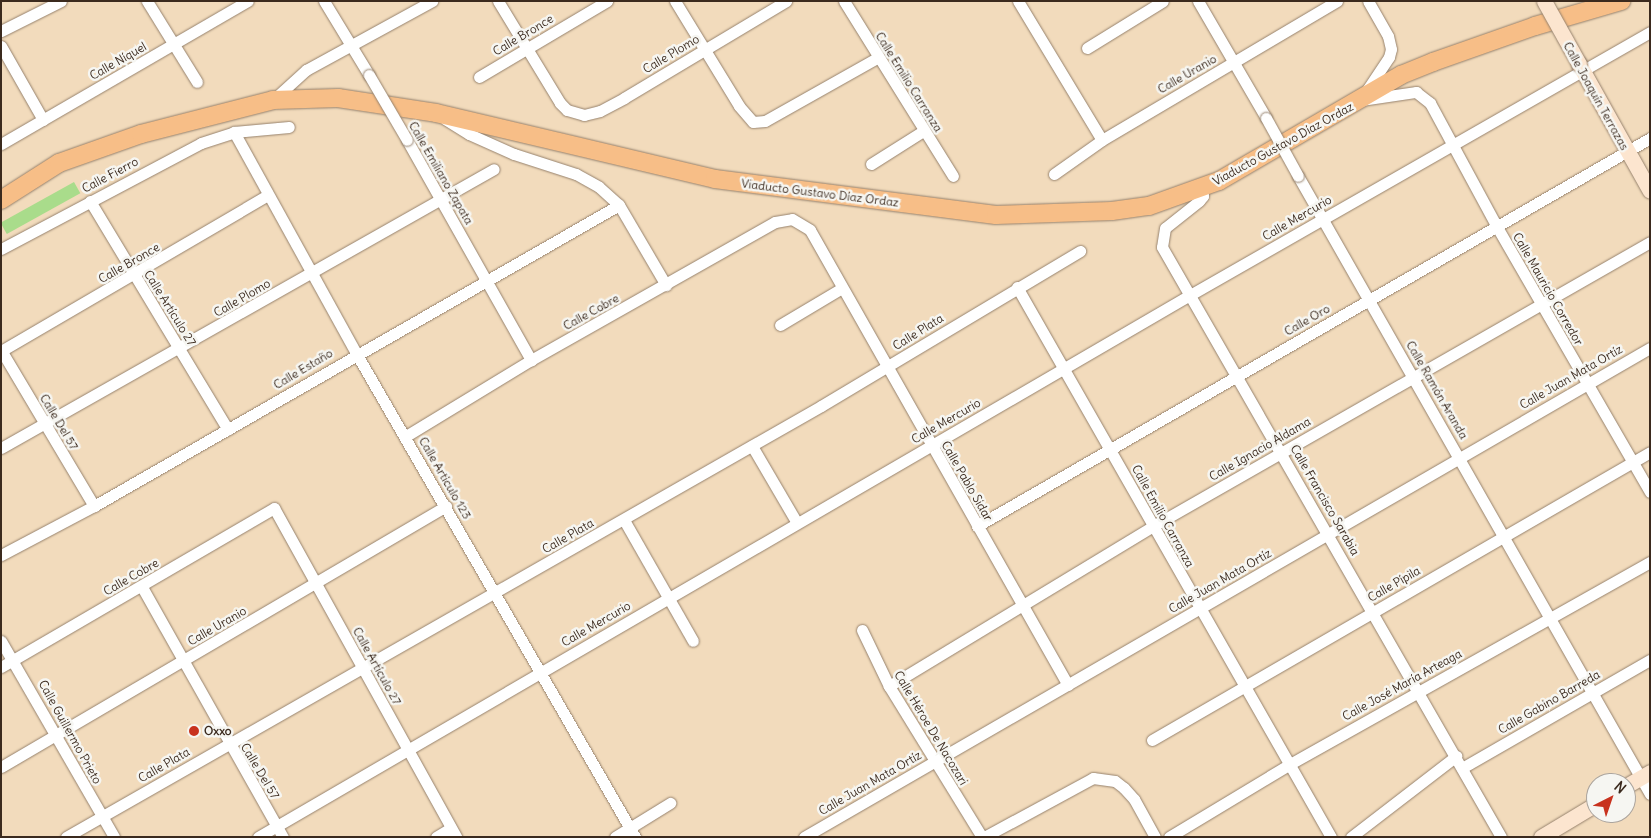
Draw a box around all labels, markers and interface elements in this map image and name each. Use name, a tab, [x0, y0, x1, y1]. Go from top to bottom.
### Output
street label: Calle Bronce	[490, 11, 556, 59]
street label: Calle Emilio Carranza	[872, 29, 946, 135]
street label: Calle Plomo	[640, 32, 702, 76]
street label: Calle Níquel	[87, 39, 149, 83]
street label: Calle Joaquín Terrazas	[1560, 39, 1632, 153]
street label: Calle Uranio	[1155, 51, 1219, 97]
street label: Viaducto Gustavo Díaz Ordaz	[1210, 99, 1356, 189]
street label: Calle Emiliano Zapata	[406, 119, 476, 227]
street label: Calle Fierro	[79, 154, 141, 196]
street label: Viaducto Gustavo Díaz Ordaz	[740, 176, 900, 210]
street label: Calle Mercurio	[1260, 192, 1334, 244]
street label: Calle Mauricio Corredor	[1510, 230, 1586, 348]
street label: Calle Bronce	[96, 240, 162, 286]
street label: Calle Artículo 27	[141, 267, 199, 349]
street label: Calle Plomo	[211, 276, 273, 320]
street label: Calle Cobre	[561, 291, 621, 333]
street label: Calle Oro	[1282, 301, 1332, 339]
street label: Calle Plata	[890, 311, 946, 353]
street label: Calle Ramón Aranda	[1403, 338, 1471, 442]
street label: Calle Juan Mata Ortíz	[1517, 342, 1625, 412]
street label: Calle Estaño	[271, 346, 335, 392]
street label: Calle Del 57	[37, 391, 81, 453]
street label: Calle Mercurio	[909, 395, 983, 447]
street label: Calle Ignacio Aldama	[1207, 414, 1313, 484]
street label: Calle Artículo 123	[416, 434, 474, 522]
street label: Calle Pablo Sidar	[938, 438, 996, 524]
street label: Calle Francisco Sarabia	[1287, 442, 1363, 558]
street label: Calle Emilio Carranza	[1129, 462, 1197, 570]
street label: Calle Plata	[540, 516, 596, 556]
street label: Calle Juan Mata Ortíz	[1166, 546, 1274, 616]
street label: Calle Cobre	[101, 555, 161, 599]
street label: Calle Pípila	[1365, 563, 1423, 605]
street label: Calle Mercurio	[559, 598, 633, 650]
street label: Calle Uranio	[185, 603, 249, 649]
street label: Calle Artículo 27	[350, 625, 404, 707]
street label: Calle José María Arteaga	[1340, 646, 1464, 724]
street label: Calle Gabino Barreda	[1495, 667, 1603, 737]
street label: Calle Héroe De Nacozari	[891, 668, 971, 788]
street label: Calle Guillermo Prieto	[35, 678, 105, 786]
place label: Oxxo	[204, 724, 232, 738]
marker: Oxxo	[188, 725, 200, 737]
street label: Calle Del 57	[238, 740, 282, 802]
street label: Calle Plata	[136, 745, 192, 785]
street label: Calle Juan Mata Ortíz	[816, 748, 924, 818]
north arrow	[1586, 773, 1636, 823]
text: N	[1611, 777, 1630, 797]

